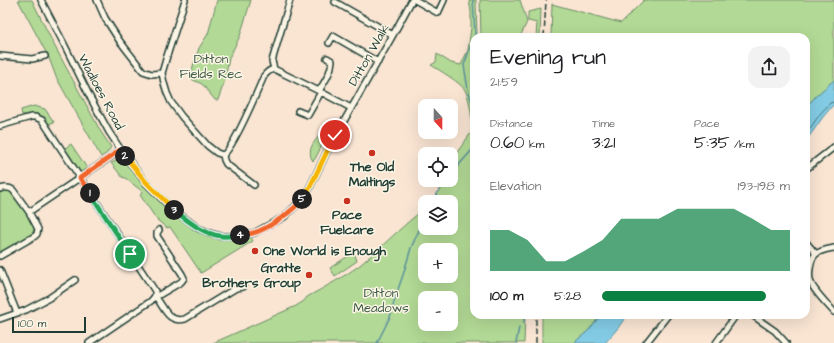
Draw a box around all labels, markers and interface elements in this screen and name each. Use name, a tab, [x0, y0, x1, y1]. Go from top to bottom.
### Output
street label: Ditton Walk	[344, 21, 394, 89]
text: Evening run	[490, 42, 606, 73]
button: share	[748, 46, 790, 88]
park label: Ditton Fields Rec	[180, 50, 242, 83]
street label: Wadloes Road	[73, 51, 129, 133]
text: 21:59	[490, 73, 518, 91]
north arrow	[418, 99, 458, 139]
map controls	[418, 99, 458, 331]
text: Distance	[490, 116, 533, 131]
text: Time	[592, 116, 615, 131]
text: Pace	[694, 116, 720, 131]
pin	[318, 118, 352, 152]
icon: check	[324, 124, 346, 146]
text: 0.60	[490, 131, 525, 155]
text: 3:21	[592, 131, 615, 155]
text: 5:35	[694, 131, 730, 155]
text: km	[525, 137, 544, 152]
text: /km	[730, 137, 754, 152]
pin: 2	[115, 146, 135, 166]
button: locate	[418, 147, 458, 187]
text: 2	[122, 148, 128, 163]
marker: The Old Maltings	[367, 148, 377, 158]
place label: The Old Maltings	[349, 158, 396, 193]
text: Elevation	[490, 177, 541, 195]
text: 193–198 m	[737, 177, 790, 195]
pin: 1	[80, 183, 100, 203]
text: 1	[89, 185, 91, 200]
pin: 5	[292, 189, 312, 209]
text: 5	[298, 191, 306, 206]
button: layers	[418, 195, 458, 235]
marker: Pace Fuelcare	[342, 196, 352, 206]
pin: 3	[164, 200, 184, 220]
text: 3	[171, 202, 177, 217]
place label: Pace Fuelcare	[320, 206, 374, 239]
pin: 4	[230, 225, 250, 245]
text: 4	[236, 227, 244, 242]
pin	[113, 237, 147, 271]
place label: One World is Enough	[263, 242, 387, 262]
icon: arrive	[119, 243, 141, 265]
button: +	[418, 243, 458, 283]
marker: One World is Enough	[250, 246, 260, 256]
place label: Gratte Brothers Group	[202, 259, 302, 293]
marker: Gratte Brothers Group	[304, 270, 314, 280]
park label: Ditton Meadows	[353, 284, 409, 317]
text: 100 m	[490, 287, 523, 305]
text: 5:28	[554, 287, 581, 305]
button: −	[418, 291, 458, 331]
scale bar	[12, 315, 86, 334]
text: 100 m	[18, 316, 46, 331]

